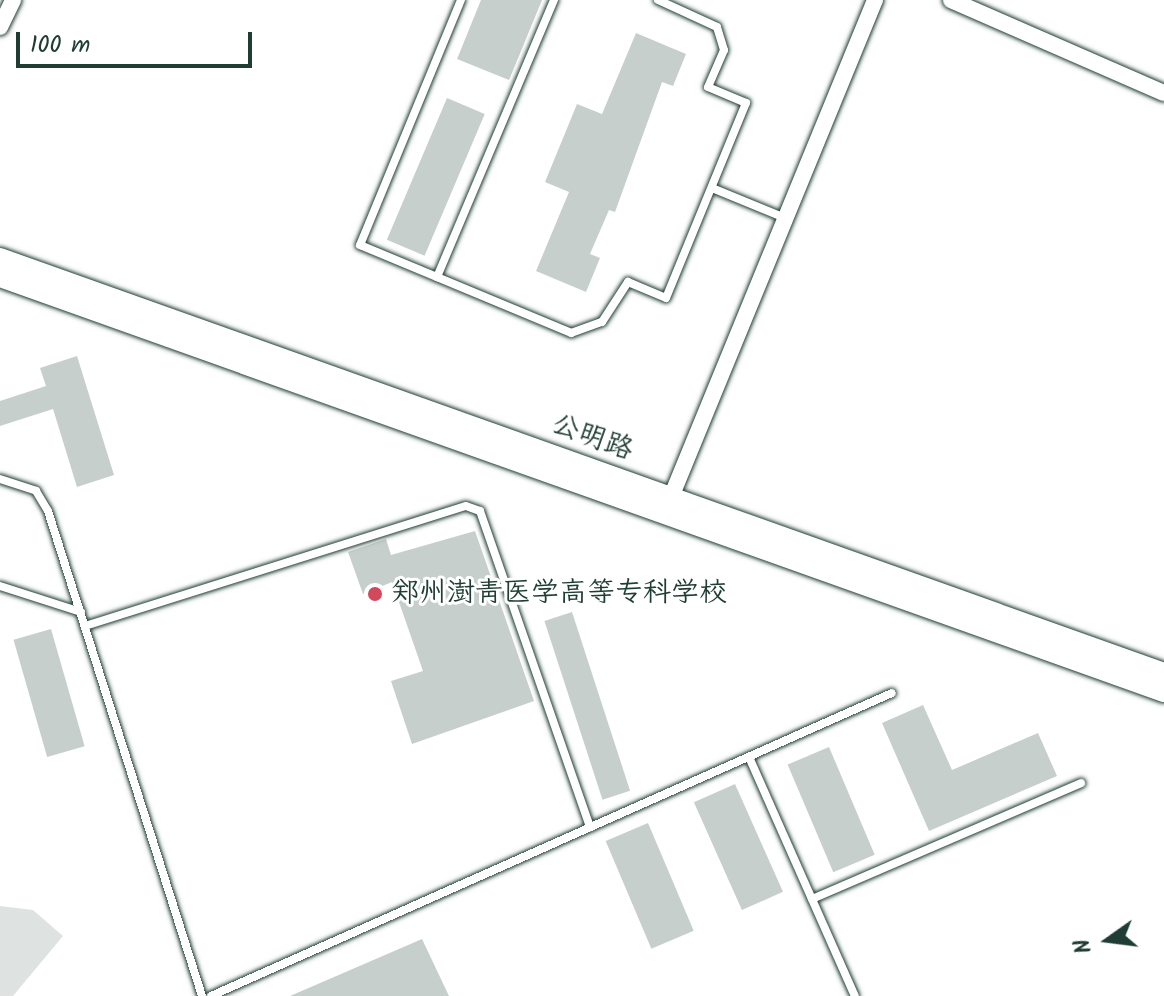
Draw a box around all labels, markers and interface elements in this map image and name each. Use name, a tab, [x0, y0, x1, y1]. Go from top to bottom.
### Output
scale bar	[20, 16, 256, 66]
text: 100 m	[30, 26, 90, 65]
street label: 公明路	[547, 408, 637, 468]
place label: 郑州澍青医学高等专科学校	[391, 577, 727, 611]
marker: 郑州澍青医学高等专科学校	[366, 585, 384, 603]
north arrow	[1068, 900, 1148, 980]
text: N	[1066, 935, 1103, 957]

